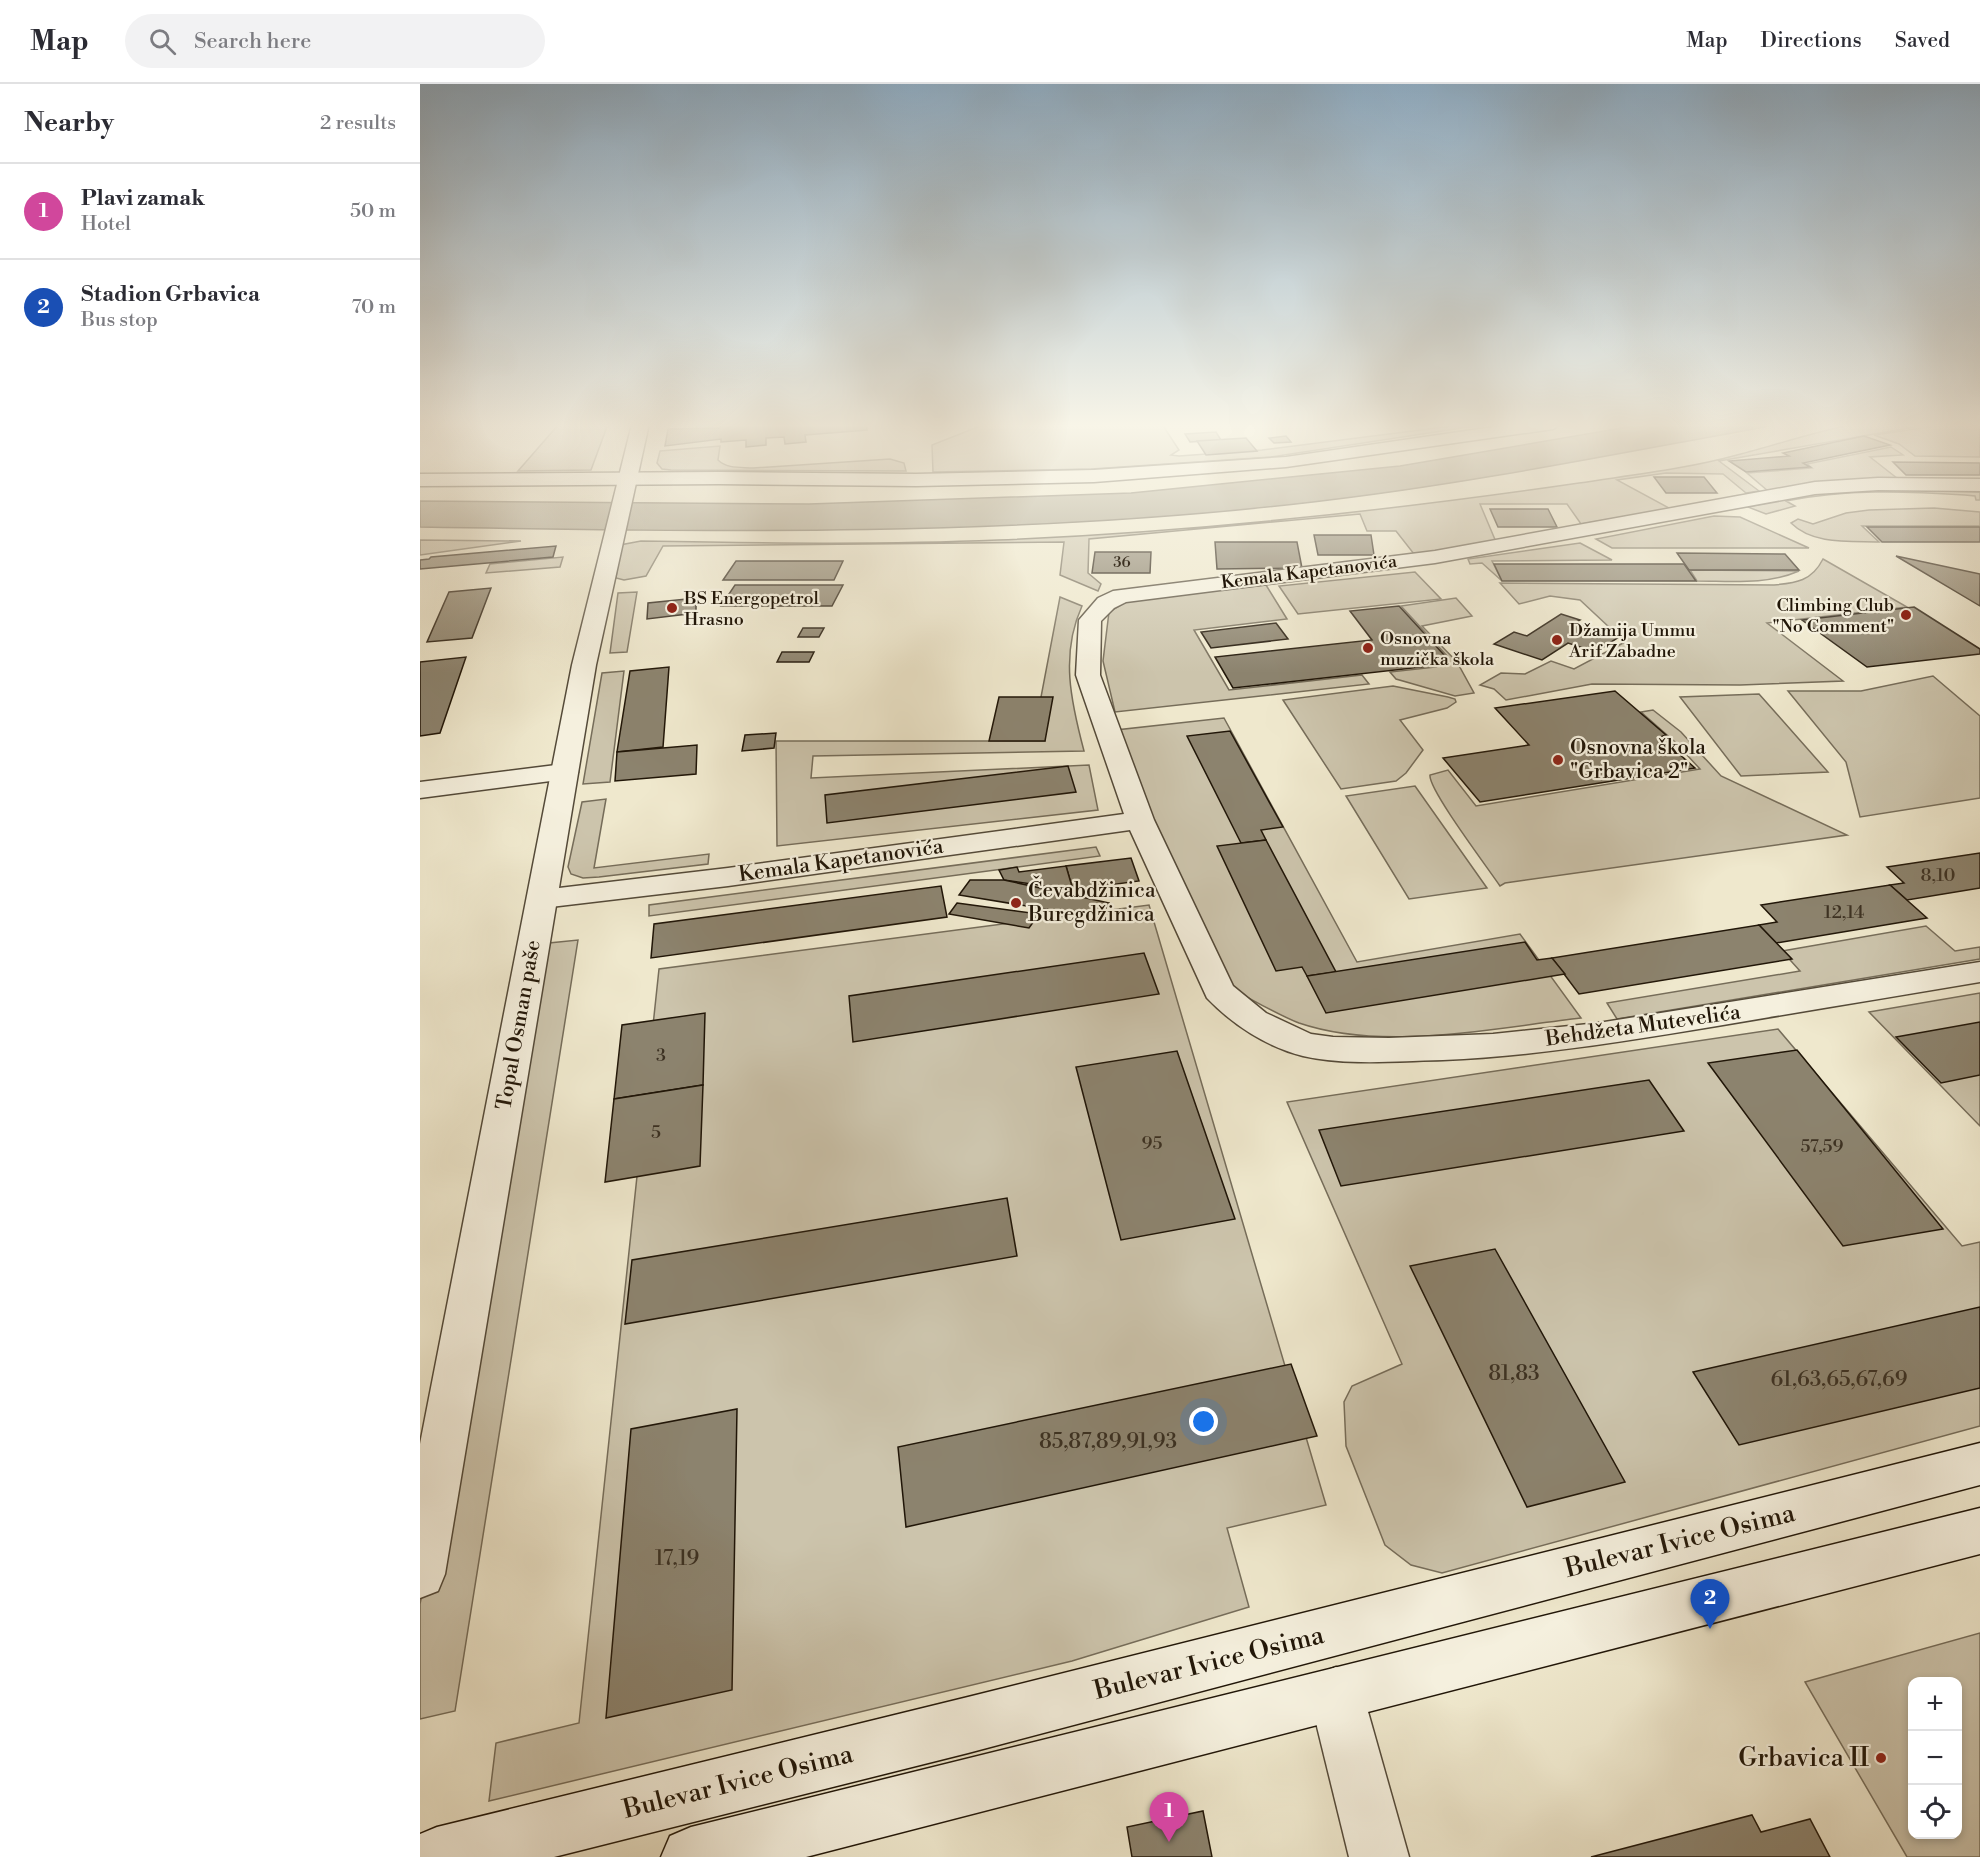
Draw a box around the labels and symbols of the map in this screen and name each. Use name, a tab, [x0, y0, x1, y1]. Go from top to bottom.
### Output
street label: Kemala Kapetanovića	[1220, 550, 1399, 594]
house number: 36	[1113, 553, 1131, 572]
place label: BS Energopetrol Hrasno	[683, 587, 820, 631]
place label: Climbing Club "No Comment"	[1773, 594, 1894, 638]
marker: BS Energopetrol Hrasno	[665, 601, 679, 615]
marker: Climbing Club "No Comment"	[1899, 608, 1913, 622]
place label: Džamija Ummu Arif Zabadne	[1568, 619, 1696, 663]
place label: Osnovna muzička škola	[1380, 627, 1495, 671]
marker: Džamija Ummu Arif Zabadne	[1550, 633, 1564, 647]
marker: Osnovna muzička škola	[1361, 641, 1375, 655]
place label: Osnovna škola "Grbavica 2"	[1570, 735, 1706, 785]
marker: Osnovna škola "Grbavica 2"	[1551, 753, 1565, 767]
street label: Kemala Kapetanovića	[737, 834, 945, 888]
house number: 8,10	[1921, 864, 1955, 887]
place label: Čevabdžinica Buregdžinica	[1027, 875, 1156, 928]
marker: Čevabdžinica Buregdžinica	[1009, 896, 1023, 910]
house number: 12,14	[1824, 901, 1865, 924]
street label: Topal Osman paše	[491, 938, 547, 1112]
street label: Behdžeta Mutevelića	[1543, 999, 1743, 1053]
house number: 3	[656, 1044, 666, 1067]
house number: 5	[651, 1121, 661, 1144]
house number: 95	[1142, 1132, 1162, 1155]
house number: 57,59	[1801, 1135, 1844, 1158]
house number: 81,83	[1488, 1361, 1540, 1387]
house number: 61,63,65,67,69	[1771, 1367, 1907, 1393]
your location	[1189, 1407, 1218, 1436]
house number: 85,87,89,91,93	[1039, 1429, 1177, 1455]
street label: Bulevar Ivice Osima	[1561, 1497, 1799, 1585]
house number: 17,19	[655, 1546, 699, 1572]
pin: 2	[1690, 1580, 1730, 1629]
street label: Bulevar Ivice Osima	[1090, 1619, 1328, 1707]
street label: Bulevar Ivice Osima	[619, 1738, 857, 1826]
place label: Grbavica II	[1738, 1742, 1869, 1774]
marker: Grbavica II	[1874, 1751, 1888, 1765]
pin: 1	[1150, 1792, 1188, 1842]

